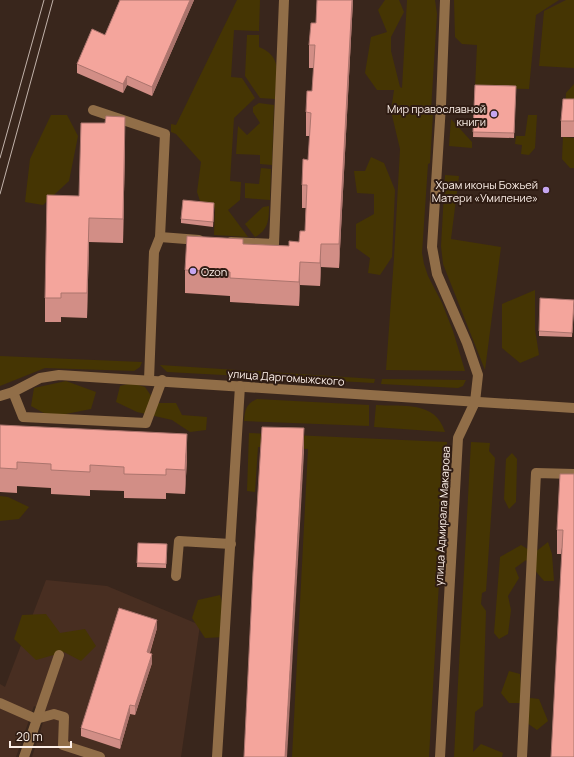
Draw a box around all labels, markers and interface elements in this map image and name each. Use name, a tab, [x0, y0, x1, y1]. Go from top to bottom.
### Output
place label: Мир православной книги	[387, 101, 486, 129]
marker: Мир православной книги	[489, 109, 499, 119]
place label: Храм иконы Божьей Матери «Умиление»	[432, 177, 538, 205]
marker: Храм иконы Божьей Матери «Умиление»	[541, 185, 551, 195]
place label: Ozon	[201, 264, 227, 279]
marker: Ozon	[188, 266, 198, 276]
street label: улица Даргомыжского	[227, 365, 346, 389]
street label: улица Адмирала Макарова	[431, 446, 453, 586]
scale bar	[10, 723, 71, 749]
text: 20 m	[16, 728, 43, 745]

